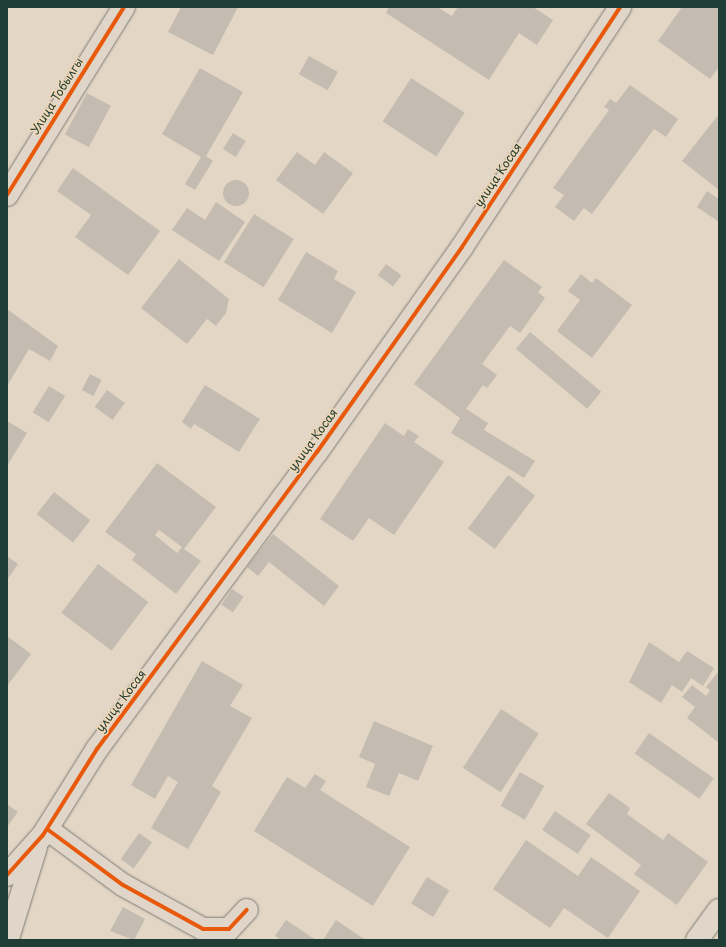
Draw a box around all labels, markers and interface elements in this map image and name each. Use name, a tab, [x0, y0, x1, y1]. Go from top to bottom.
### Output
street label: Улица Тобылгы	[27, 55, 87, 137]
street label: улица Косая	[471, 140, 525, 210]
street label: улица Косая	[285, 406, 341, 474]
street label: улица Косая	[93, 667, 149, 735]

